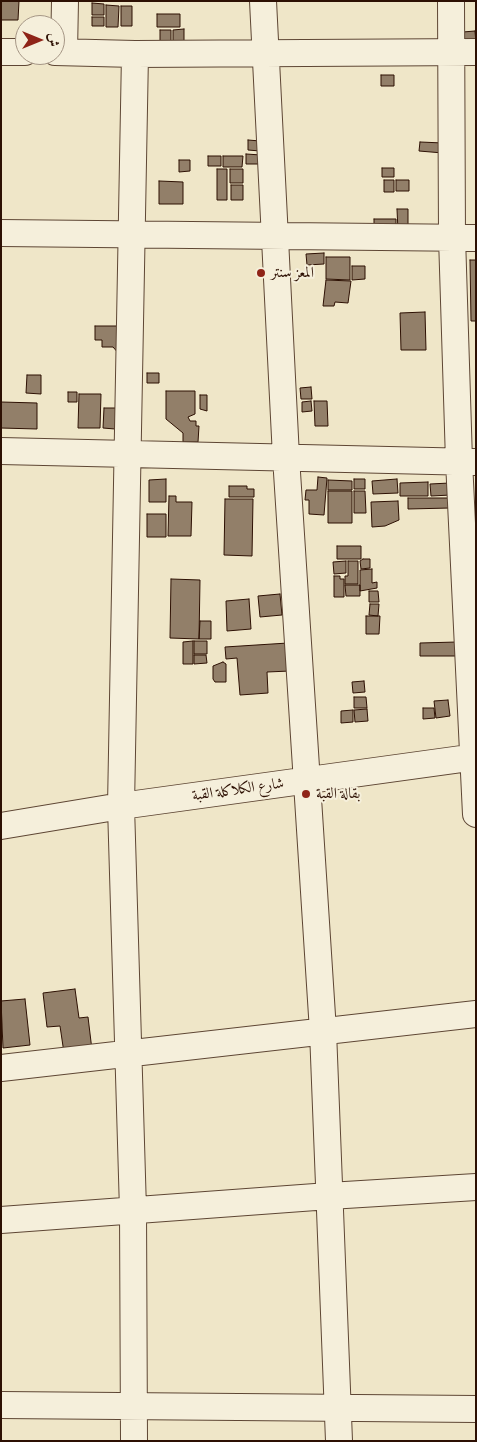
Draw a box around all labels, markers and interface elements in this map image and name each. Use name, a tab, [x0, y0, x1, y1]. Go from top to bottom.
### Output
north arrow	[15, 15, 65, 65]
text: ش	[44, 33, 64, 47]
place label: المعز سنتر	[271, 264, 314, 282]
marker: المعز سنتر	[255, 267, 267, 279]
street label: شارع الكلاكلة القبة	[191, 775, 285, 805]
place label: بقالة القبة	[316, 785, 360, 803]
marker: بقالة القبة	[300, 788, 312, 800]

